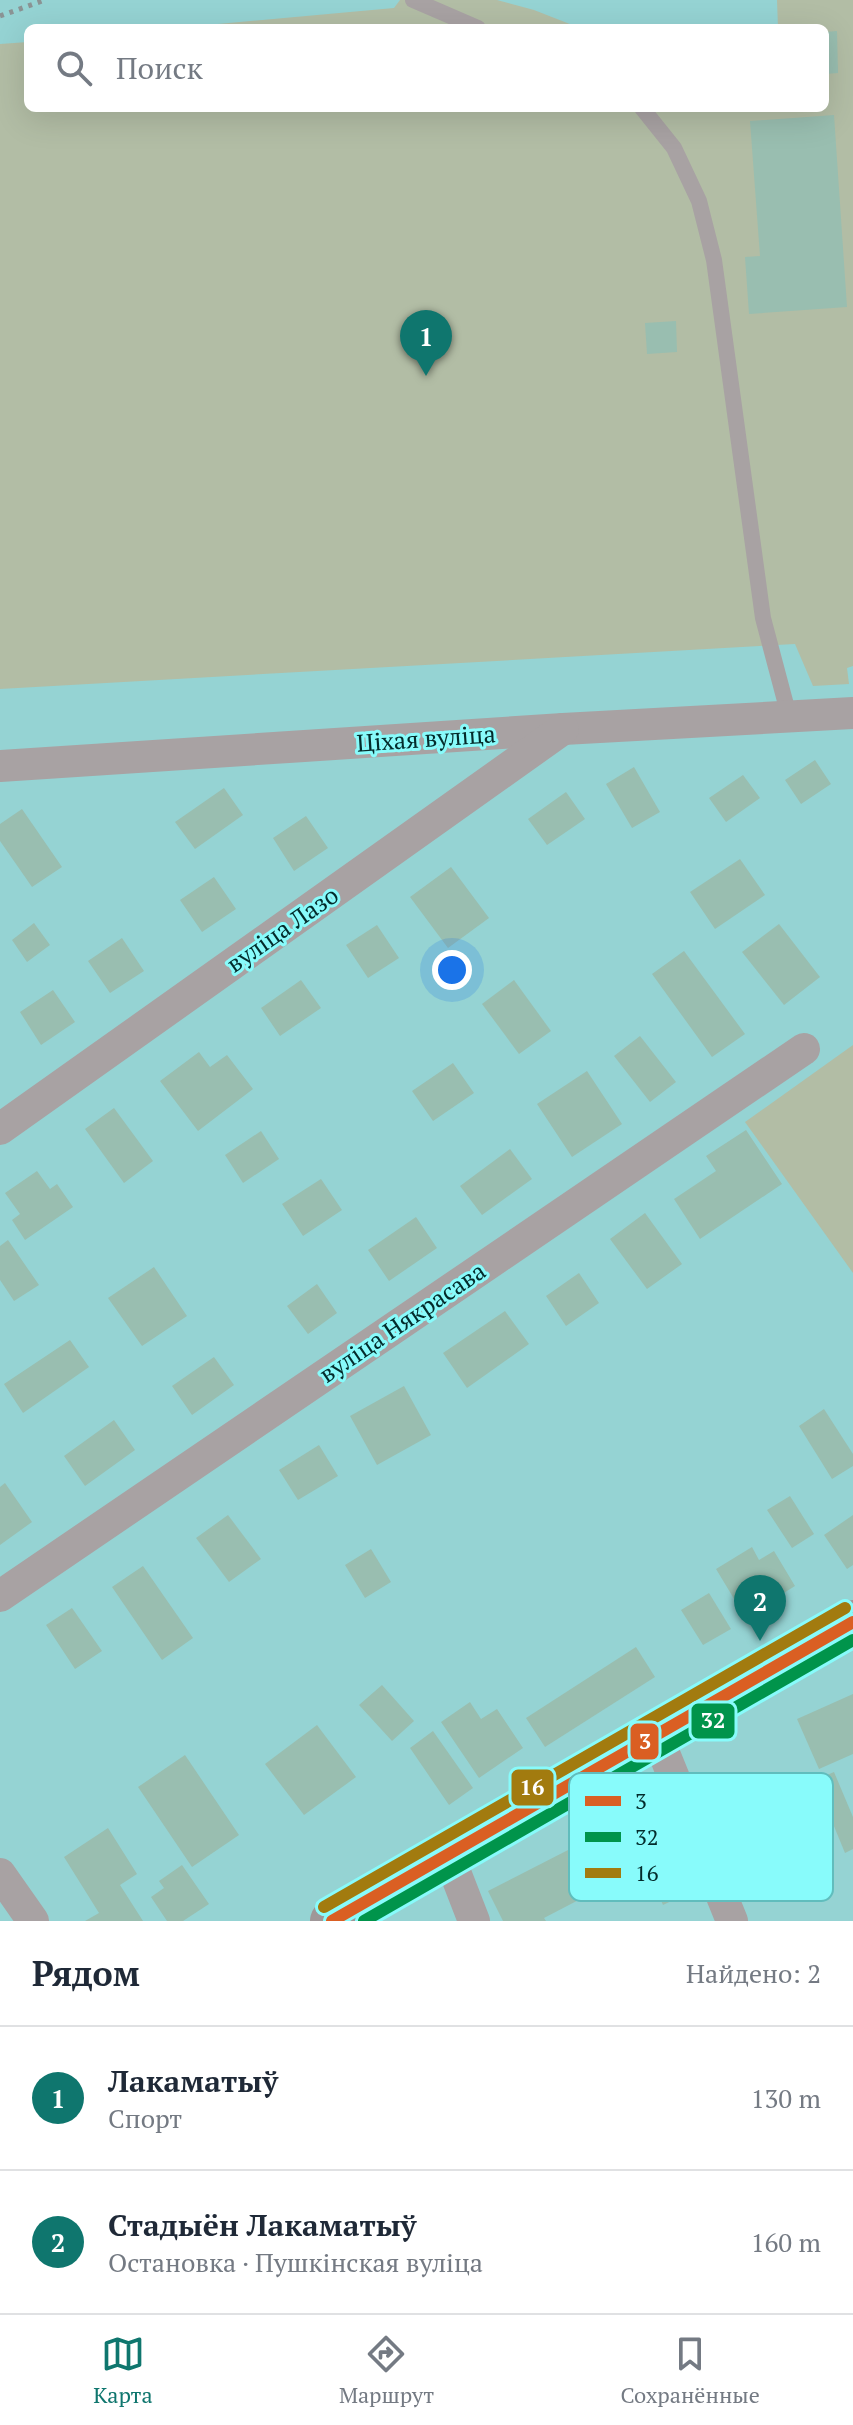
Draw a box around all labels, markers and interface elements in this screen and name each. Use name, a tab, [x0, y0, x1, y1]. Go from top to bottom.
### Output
search box	[24, 24, 829, 112]
icon: search	[52, 46, 96, 90]
text: Поиск	[116, 48, 203, 88]
pin: 1	[400, 310, 452, 376]
street label: Ціхая вуліца	[355, 717, 497, 759]
street label: вуліца Лазо	[220, 879, 344, 979]
your location	[432, 950, 472, 990]
street label: вуліца Някрасава	[313, 1254, 491, 1390]
pin: 2	[734, 1575, 786, 1641]
line badge: 32	[690, 1702, 736, 1740]
text: 32	[701, 1705, 725, 1734]
line badge: 3	[629, 1722, 660, 1761]
text: 3	[639, 1726, 651, 1755]
line badge: 16	[510, 1768, 555, 1807]
text: 16	[520, 1772, 544, 1801]
legend	[569, 1773, 833, 1901]
text: 3	[635, 1786, 647, 1815]
text: 32	[635, 1822, 658, 1851]
text: 16	[635, 1858, 659, 1887]
text: Рядом	[32, 1951, 140, 1996]
text: Найдено: 2	[686, 1956, 821, 1990]
text: Лакаматыў	[108, 2061, 278, 2101]
text: 1	[51, 2081, 65, 2115]
text: 130 m	[751, 2081, 821, 2115]
text: Спорт	[108, 2101, 182, 2135]
text: Стадыён Лакаматыў	[108, 2205, 416, 2245]
text: 2	[51, 2225, 65, 2259]
text: 160 m	[751, 2225, 821, 2259]
text: Остановка · Пушкінская вуліца	[108, 2245, 483, 2279]
tab: Карта	[93, 2332, 153, 2409]
tab: Маршрут	[339, 2332, 434, 2409]
tab: Сохранённые	[620, 2332, 760, 2409]

